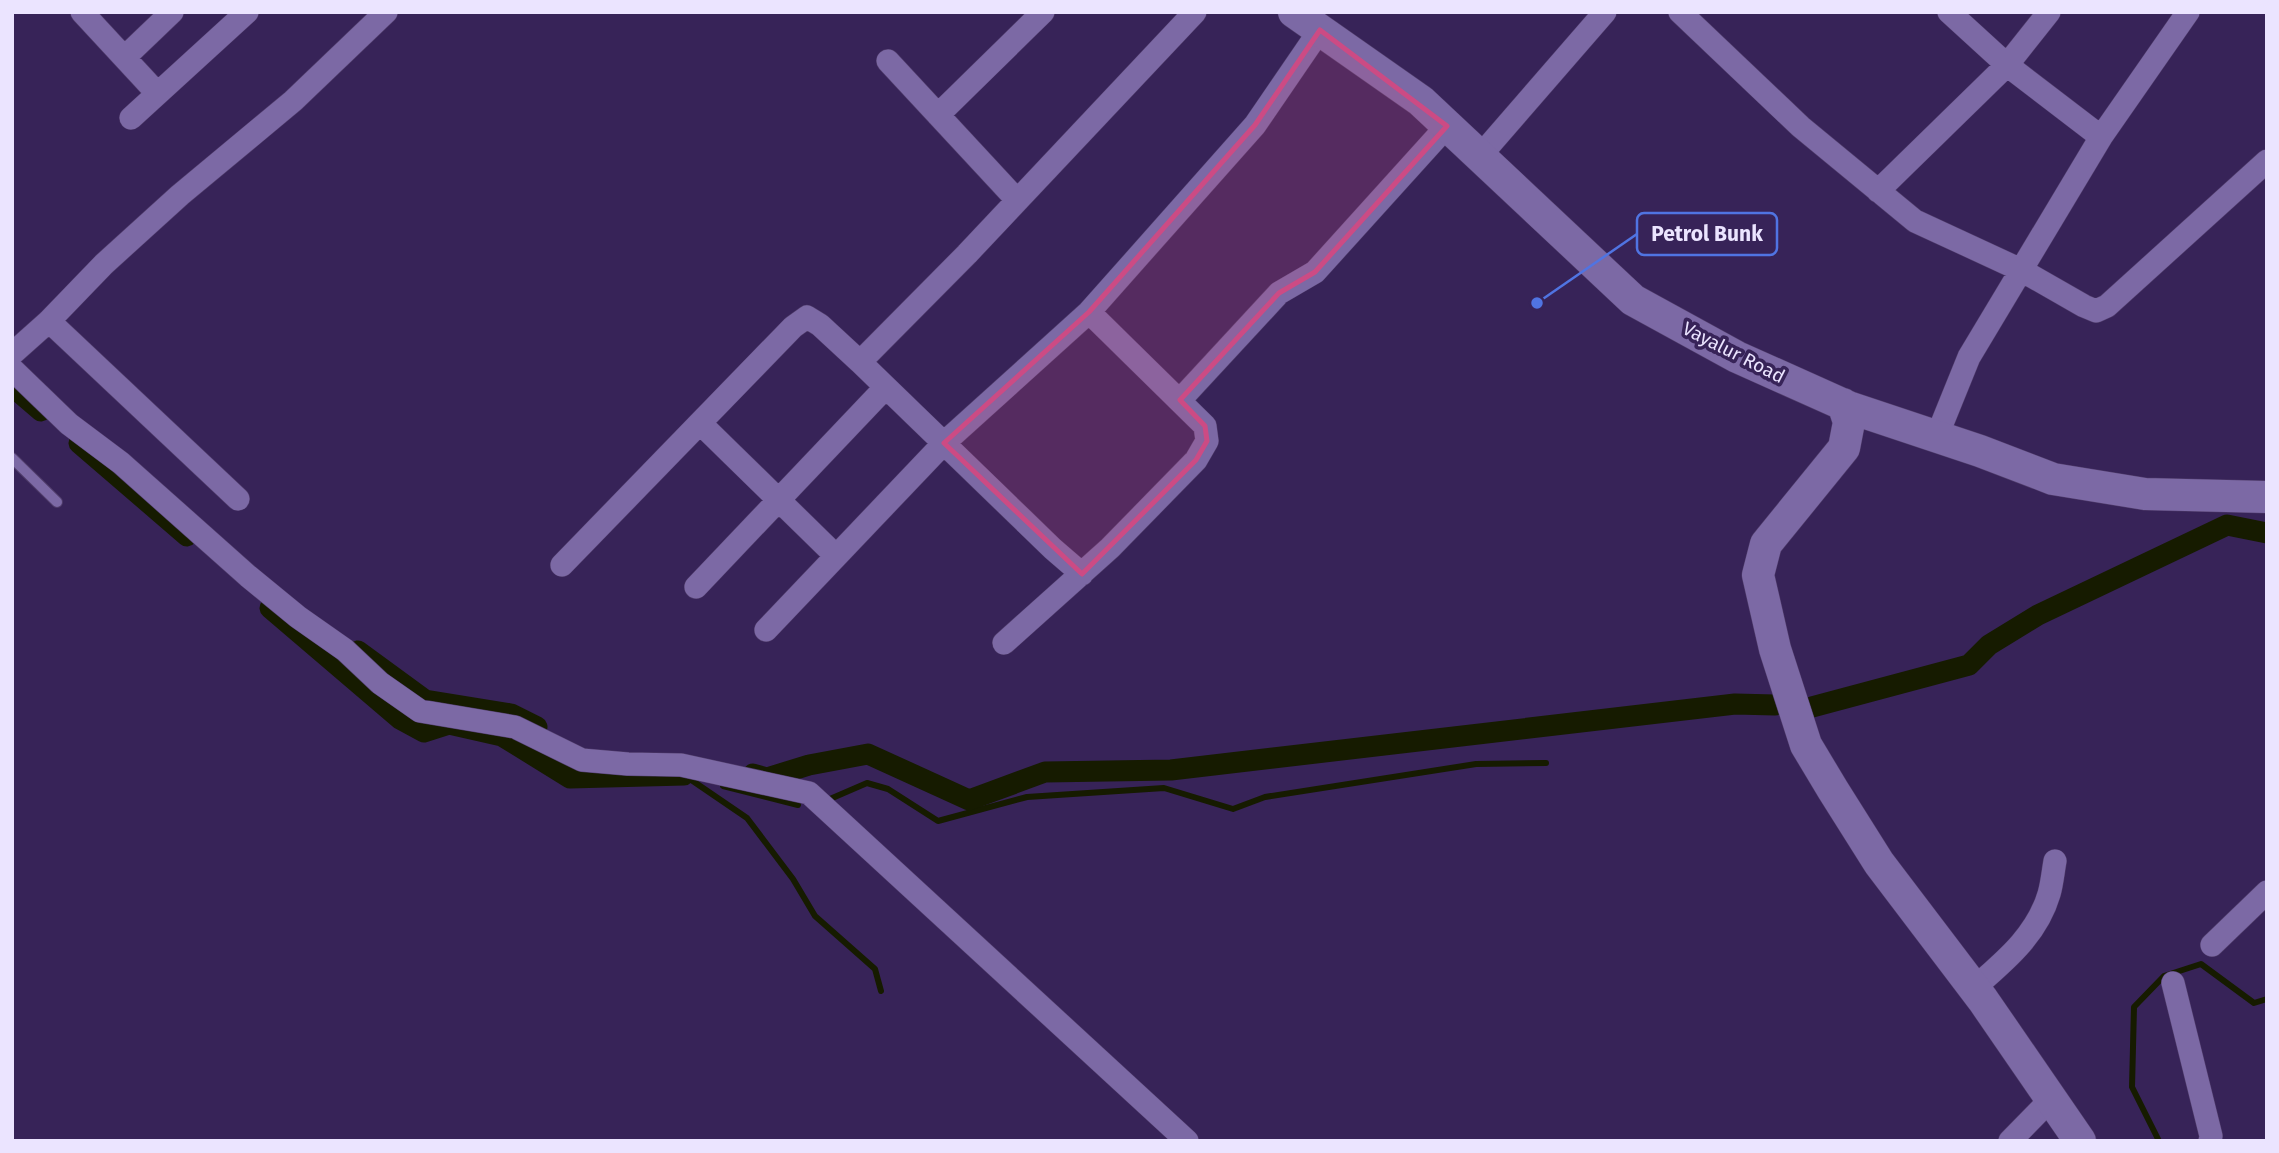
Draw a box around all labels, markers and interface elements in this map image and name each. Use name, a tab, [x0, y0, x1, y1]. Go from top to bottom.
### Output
callout: Petrol Bunk	[1637, 213, 1777, 255]
text: Petrol Bunk	[1651, 221, 1763, 247]
street label: Vayalur Road	[1679, 317, 1789, 388]

